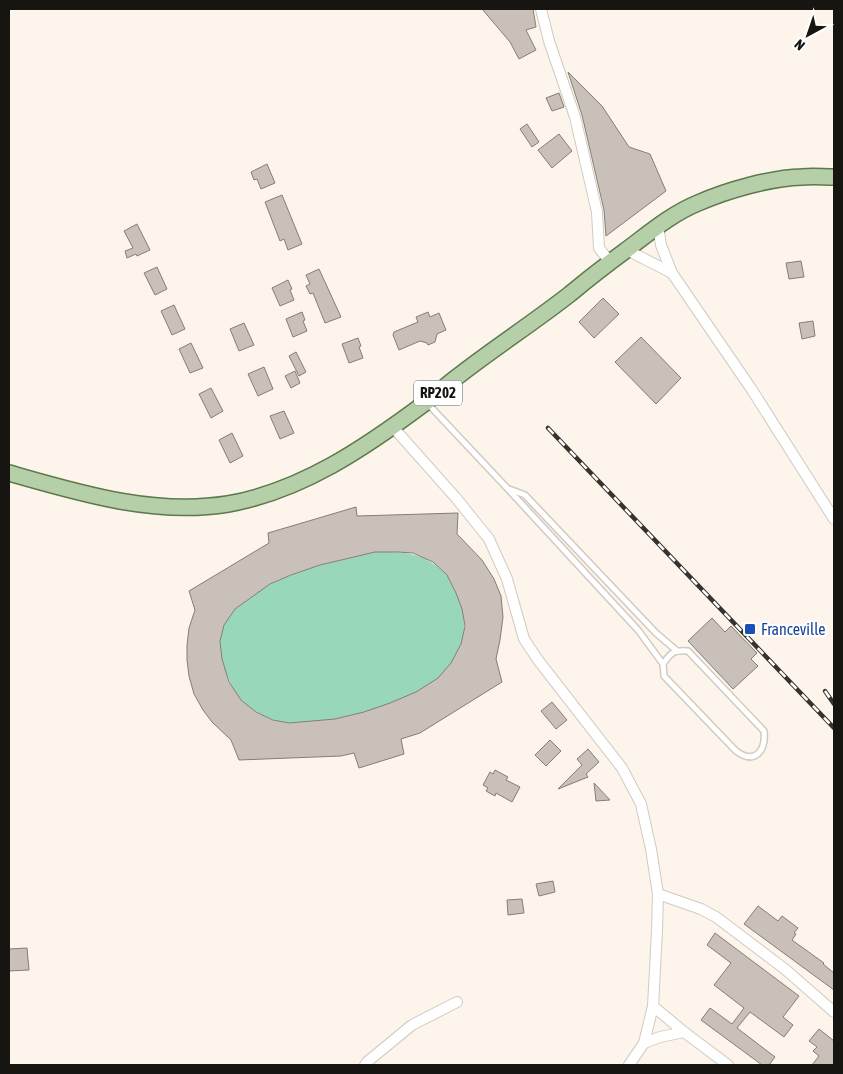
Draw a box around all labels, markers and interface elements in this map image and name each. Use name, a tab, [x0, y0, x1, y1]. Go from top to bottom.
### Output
north arrow	[783, 10, 833, 60]
text: N	[791, 36, 808, 54]
road number: RP202	[414, 380, 462, 406]
place label: Franceville	[761, 620, 826, 638]
marker: Franceville	[743, 622, 757, 636]

